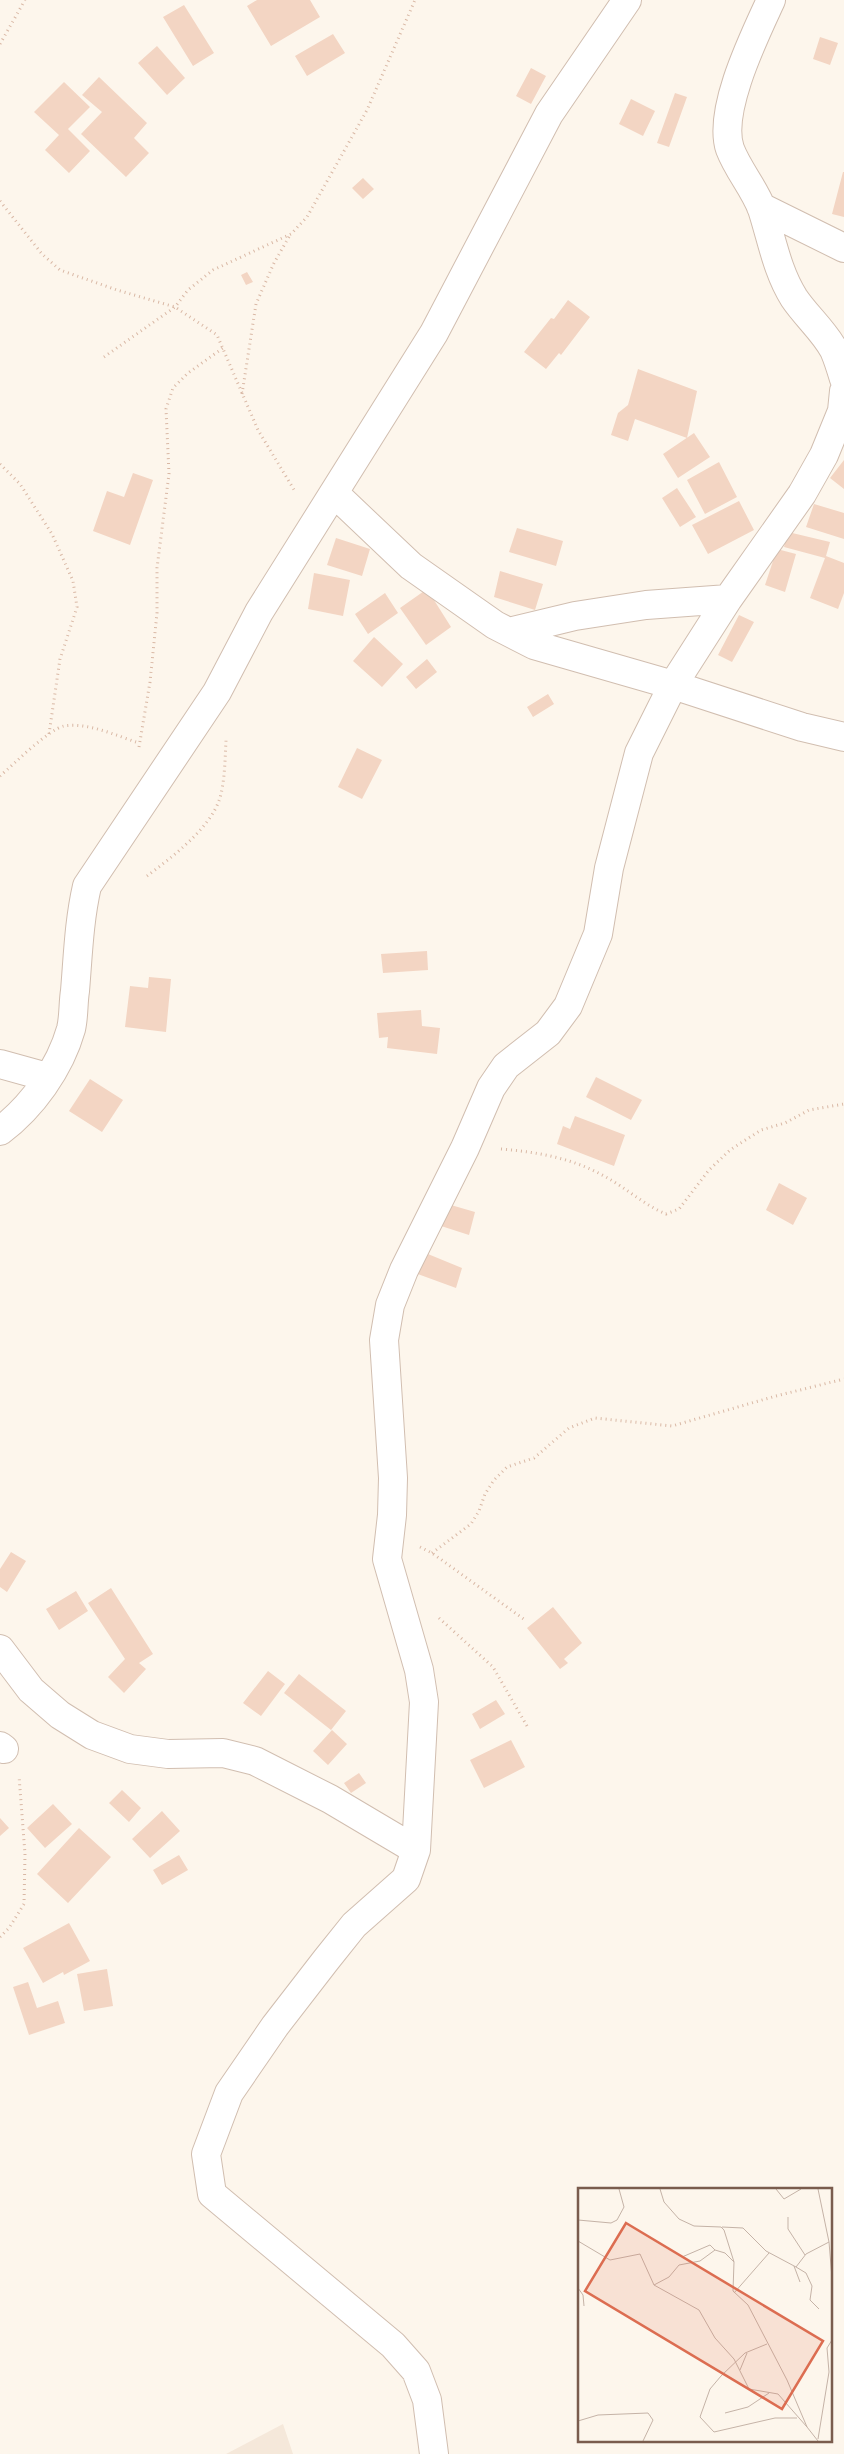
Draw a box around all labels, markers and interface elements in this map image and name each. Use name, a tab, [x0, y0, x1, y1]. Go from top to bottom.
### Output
inset map	[578, 2188, 832, 2442]

